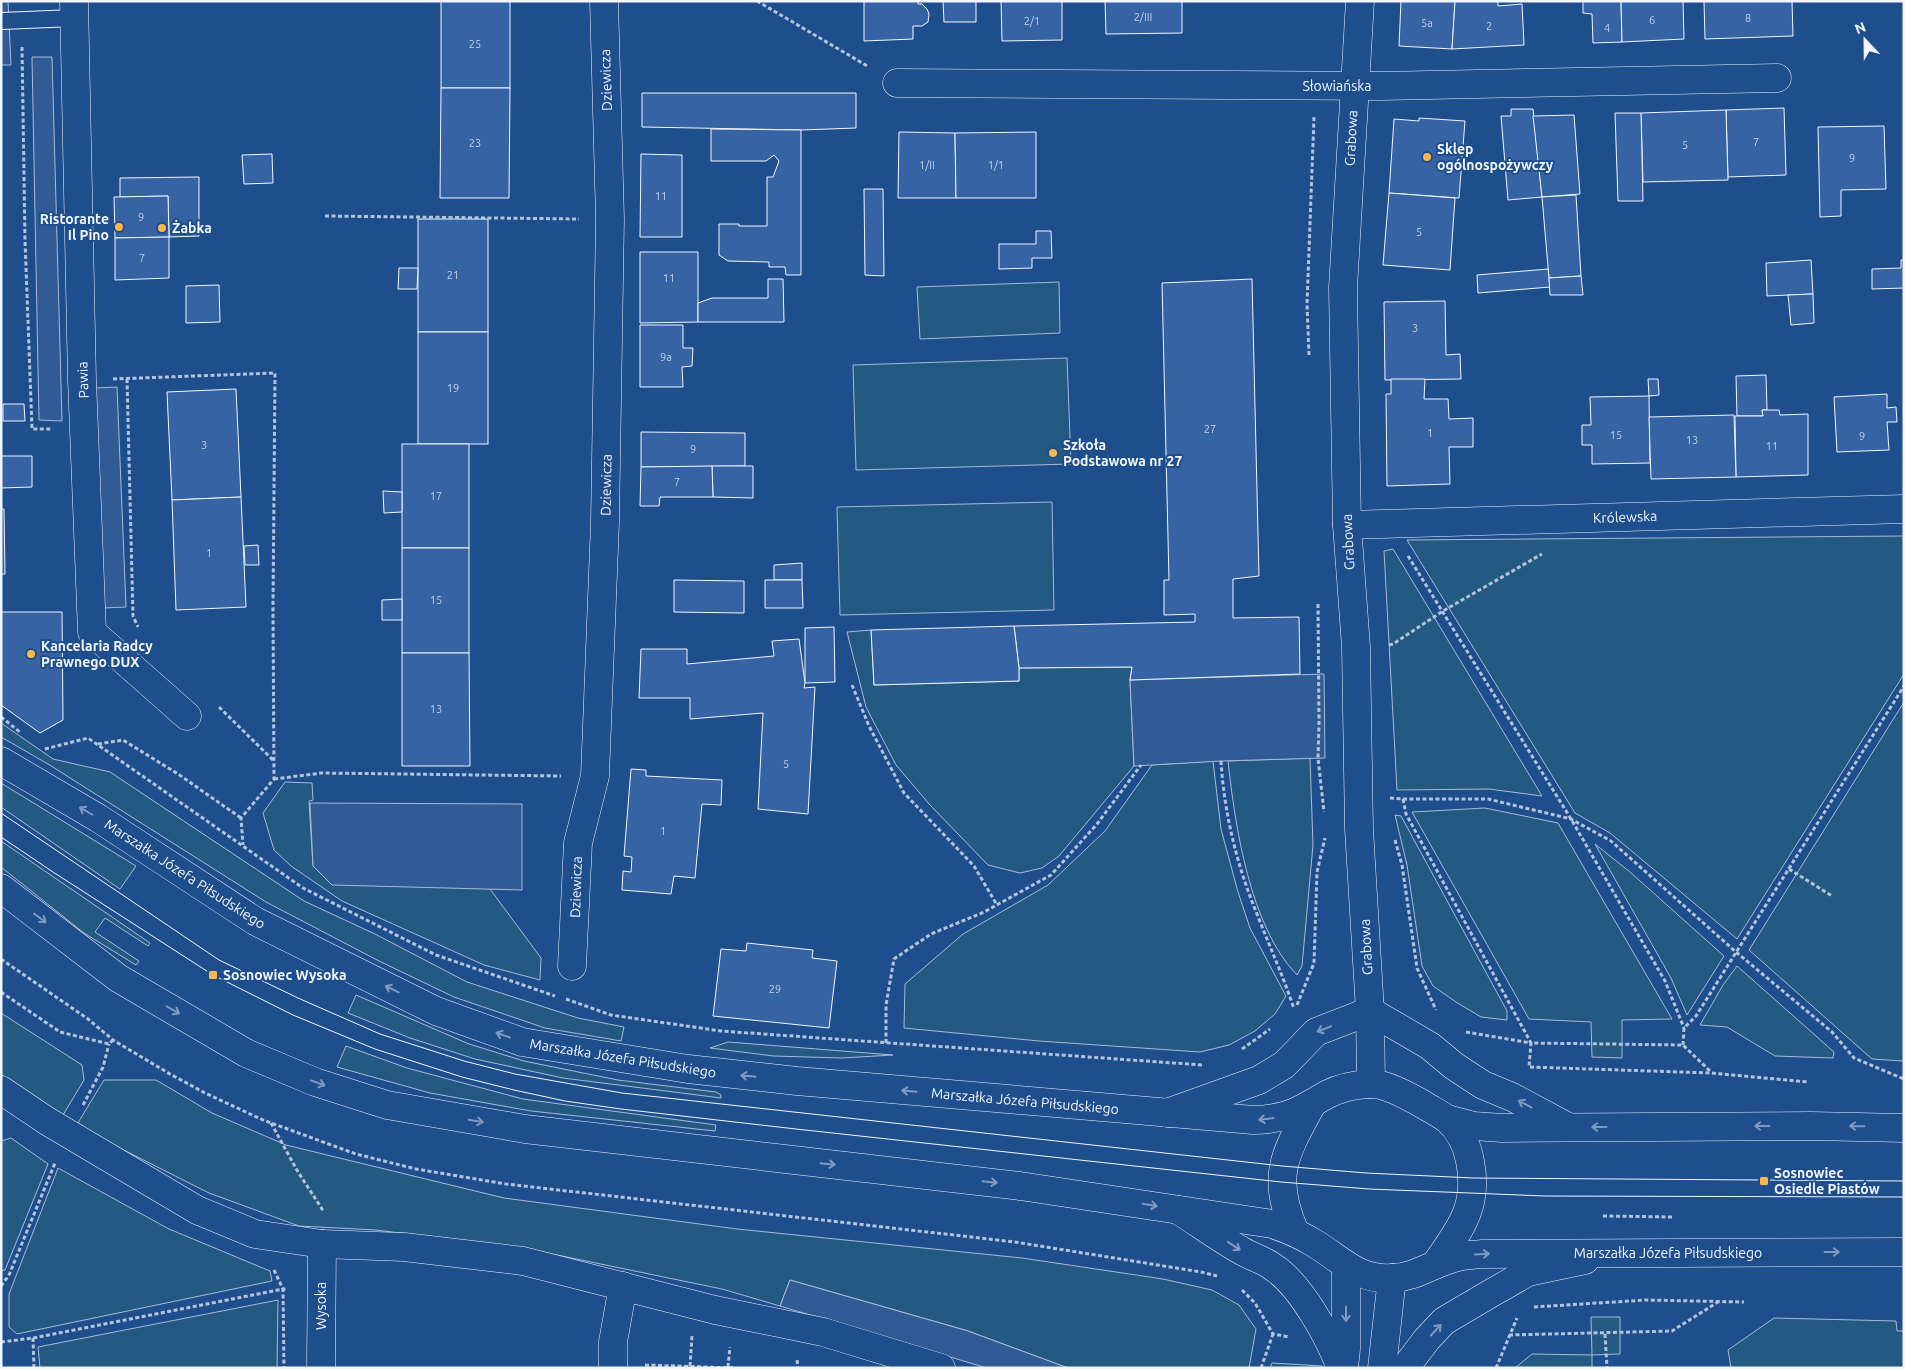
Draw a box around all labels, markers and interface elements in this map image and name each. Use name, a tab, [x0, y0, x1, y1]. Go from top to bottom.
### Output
house number: 2/III	[1134, 11, 1152, 23]
house number: 8	[1745, 12, 1751, 24]
house number: 6	[1649, 14, 1655, 26]
house number: 2/1	[1024, 15, 1040, 27]
north arrow	[1840, 15, 1890, 65]
house number: 5a	[1421, 17, 1433, 29]
text: N	[1852, 19, 1868, 37]
house number: 2	[1486, 20, 1492, 32]
house number: 4	[1604, 22, 1610, 34]
house number: 25	[469, 38, 481, 50]
street label: Dziewicza	[597, 49, 615, 111]
street label: Słowiańska	[1302, 78, 1372, 94]
street label: Grabowa	[1342, 110, 1360, 166]
house number: 7	[1753, 136, 1759, 148]
house number: 23	[469, 137, 481, 149]
house number: 5	[1682, 139, 1688, 151]
place label: Sklep ogólnospożywczy	[1437, 141, 1554, 173]
marker: Sklep ogólnospożywczy	[1421, 151, 1433, 163]
house number: 9	[1849, 152, 1855, 164]
house number: 1/II	[919, 159, 935, 171]
house number: 1/1	[988, 159, 1004, 171]
house number: 11	[655, 190, 667, 202]
place label: Ristorante Il Pino	[40, 211, 109, 243]
house number: 9	[138, 211, 144, 223]
place label: Żabka	[172, 219, 212, 236]
marker: Ristorante Il Pino	[113, 221, 125, 233]
marker: Żabka	[156, 222, 168, 234]
house number: 5	[1416, 226, 1422, 238]
house number: 7	[139, 252, 145, 264]
house number: 21	[447, 269, 459, 281]
house number: 11	[663, 272, 675, 284]
house number: 3	[1412, 322, 1418, 334]
house number: 9a	[660, 351, 672, 363]
street label: Pawia	[74, 361, 92, 399]
house number: 19	[447, 382, 459, 394]
house number: 27	[1204, 423, 1216, 435]
house number: 1	[1427, 427, 1433, 439]
house number: 15	[1610, 429, 1622, 441]
house number: 9	[1859, 430, 1865, 442]
house number: 13	[1686, 434, 1698, 446]
place label: Szkoła Podstawowa nr 27	[1063, 437, 1182, 469]
house number: 3	[201, 439, 207, 451]
house number: 11	[1766, 440, 1778, 452]
house number: 9	[690, 443, 696, 455]
marker: Szkoła Podstawowa nr 27	[1047, 447, 1059, 459]
street label: Dziewicza	[597, 454, 615, 516]
house number: 7	[674, 476, 680, 488]
house number: 17	[430, 490, 442, 502]
street label: Królewska	[1592, 508, 1658, 526]
street label: Grabowa	[1339, 514, 1357, 570]
house number: 1	[206, 547, 212, 559]
house number: 15	[430, 594, 442, 606]
place label: Kancelaria Radcy Prawnego DUX	[41, 638, 153, 670]
marker: Kancelaria Radcy Prawnego DUX	[25, 648, 37, 660]
house number: 13	[430, 703, 442, 715]
house number: 5	[783, 758, 789, 770]
one-way arrow	[79, 805, 93, 815]
street label: Marszałka Józefa Piłsudskiego	[102, 816, 268, 932]
house number: 1	[660, 825, 666, 837]
street label: Dziewicza	[567, 856, 585, 918]
one-way arrow	[33, 913, 47, 923]
street label: Grabowa	[1357, 919, 1375, 975]
place label: Sosnowiec Wysoka	[223, 967, 347, 983]
marker: Sosnowiec Wysoka	[207, 969, 219, 981]
house number: 29	[769, 983, 781, 995]
one-way arrow	[385, 984, 400, 993]
one-way arrow	[166, 1006, 180, 1016]
one-way arrow	[1317, 1025, 1333, 1034]
one-way arrow	[496, 1030, 511, 1039]
street label: Marszałka Józefa Piłsudskiego	[529, 1035, 717, 1081]
one-way arrow	[741, 1071, 757, 1081]
one-way arrow	[310, 1079, 326, 1088]
street label: Marszałka Józefa Piłsudskiego	[930, 1085, 1120, 1117]
one-way arrow	[901, 1086, 917, 1096]
one-way arrow	[1519, 1099, 1533, 1109]
one-way arrow	[1258, 1114, 1274, 1124]
one-way arrow	[468, 1116, 484, 1126]
one-way arrow	[1754, 1121, 1770, 1131]
one-way arrow	[1592, 1122, 1608, 1132]
one-way arrow	[1849, 1122, 1865, 1131]
one-way arrow	[820, 1159, 836, 1169]
place label: Sosnowiec Osiedle Piastów	[1774, 1165, 1880, 1197]
marker: Sosnowiec Osiedle Piastów	[1758, 1175, 1770, 1187]
one-way arrow	[981, 1177, 997, 1187]
one-way arrow	[1142, 1201, 1158, 1211]
one-way arrow	[1226, 1241, 1240, 1251]
street label: Marszałka Józefa Piłsudskiego	[1574, 1245, 1762, 1261]
one-way arrow	[1824, 1247, 1840, 1257]
one-way arrow	[1474, 1250, 1490, 1259]
street label: Wysoka	[313, 1282, 329, 1330]
one-way arrow	[1341, 1305, 1351, 1321]
one-way arrow	[1430, 1324, 1442, 1336]

